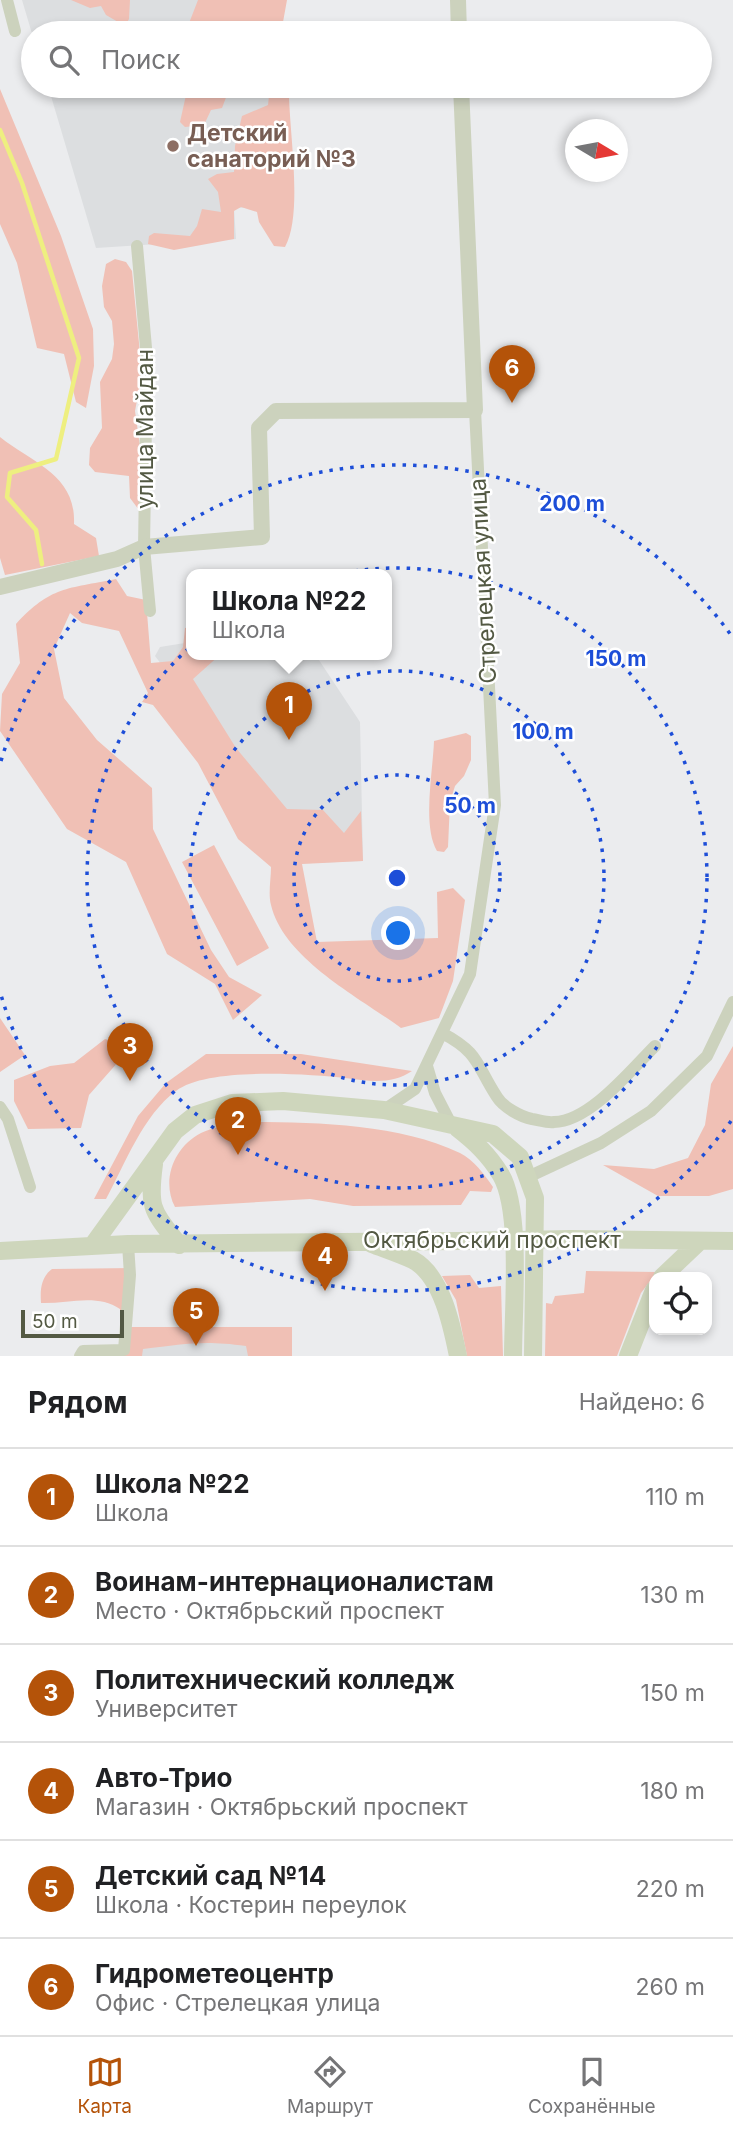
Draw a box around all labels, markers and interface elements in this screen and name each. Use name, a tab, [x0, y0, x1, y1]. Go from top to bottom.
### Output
search box	[21, 21, 712, 98]
icon: search	[45, 41, 83, 79]
text: Поиск	[101, 44, 180, 75]
place label: Детский санаторий №3	[187, 119, 356, 173]
north arrow	[565, 119, 628, 182]
marker: Детский санаторий №3	[165, 138, 181, 154]
pin: 6	[489, 345, 535, 403]
street label: улица Майдан	[131, 349, 159, 509]
street label: Стрелецкая улица	[464, 478, 502, 684]
text: 200 m	[539, 491, 605, 516]
popup	[186, 569, 392, 660]
text: Школа №22	[212, 585, 366, 616]
text: Школа	[212, 616, 286, 644]
text: 150 m	[586, 646, 646, 671]
pin: 1	[266, 682, 312, 740]
text: 100 m	[512, 719, 574, 744]
text: 50 m	[444, 793, 496, 818]
centre of rings	[385, 866, 409, 890]
your location	[381, 916, 415, 950]
pin: 3	[107, 1023, 153, 1081]
pin: 2	[215, 1097, 261, 1155]
street label: Октябрьский проспект	[363, 1226, 621, 1254]
pin: 4	[302, 1233, 348, 1291]
map controls	[649, 1272, 712, 1335]
button: locate	[649, 1272, 712, 1335]
pin: 5	[173, 1288, 219, 1346]
scale bar	[21, 1307, 124, 1339]
text: 50 m	[32, 1310, 78, 1333]
text: Рядом	[28, 1384, 128, 1420]
text: Найдено: 6	[579, 1388, 705, 1416]
text: Школа №22	[95, 1468, 250, 1499]
text: 1	[46, 1483, 56, 1511]
text: 110 m	[645, 1483, 705, 1511]
text: Школа	[95, 1499, 169, 1527]
text: Воинам-интернационалистам	[95, 1566, 494, 1597]
text: 2	[44, 1581, 58, 1609]
text: 130 m	[640, 1581, 705, 1609]
text: Место · Октябрьский проспект	[95, 1597, 444, 1625]
text: Политехнический колледж	[95, 1664, 455, 1695]
text: 3	[44, 1679, 58, 1707]
text: 150 m	[641, 1679, 705, 1707]
text: Университет	[95, 1695, 237, 1723]
text: Авто-Трио	[95, 1762, 233, 1793]
text: 4	[43, 1777, 59, 1805]
text: 180 m	[640, 1777, 705, 1805]
text: Магазин · Октябрьский проспект	[95, 1793, 468, 1821]
text: Детский сад №14	[95, 1860, 326, 1891]
text: 5	[44, 1875, 58, 1903]
text: 220 m	[636, 1875, 705, 1903]
text: Школа · Костерин переулок	[95, 1891, 407, 1919]
text: Гидрометеоцентр	[95, 1958, 334, 1989]
text: 6	[44, 1973, 58, 2001]
text: 260 m	[636, 1973, 705, 2001]
text: Офис · Стрелецкая улица	[95, 1989, 380, 2017]
tab: Карта	[77, 2053, 132, 2118]
tab: Маршрут	[287, 2053, 373, 2118]
tab: Сохранённые	[528, 2053, 656, 2118]

